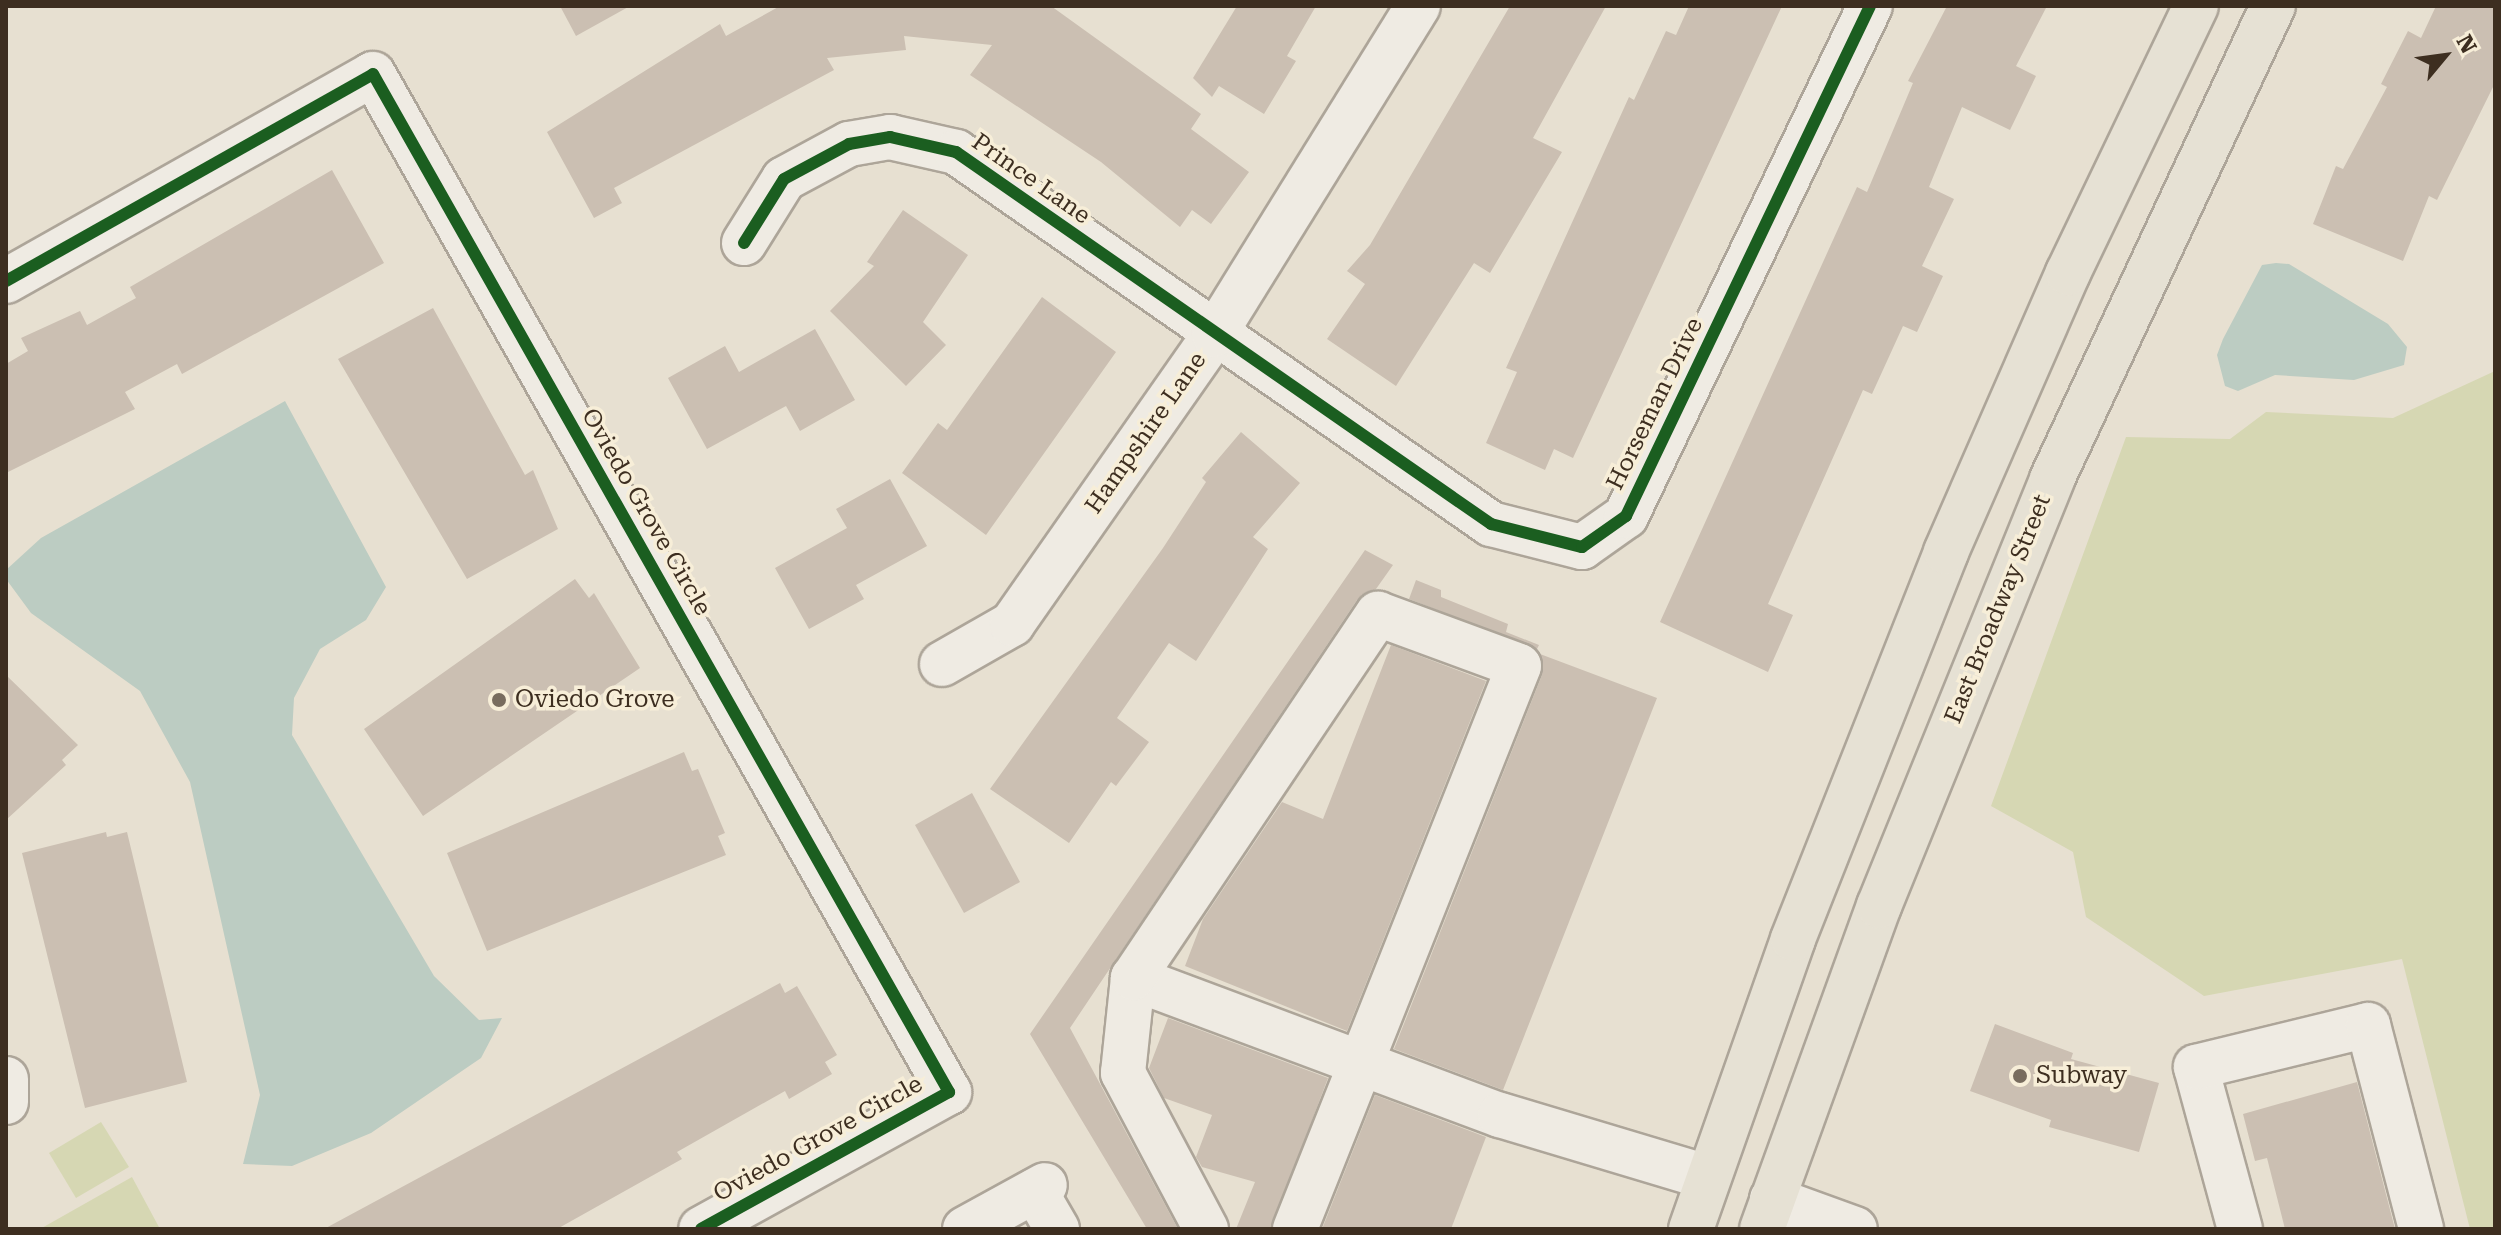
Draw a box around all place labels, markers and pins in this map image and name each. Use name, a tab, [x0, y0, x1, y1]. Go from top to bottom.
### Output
place label: Oviedo Grove	[515, 686, 674, 714]
marker: Oviedo Grove	[490, 691, 508, 709]
place label: Subway	[2036, 1062, 2127, 1090]
marker: Subway	[2011, 1067, 2029, 1085]

